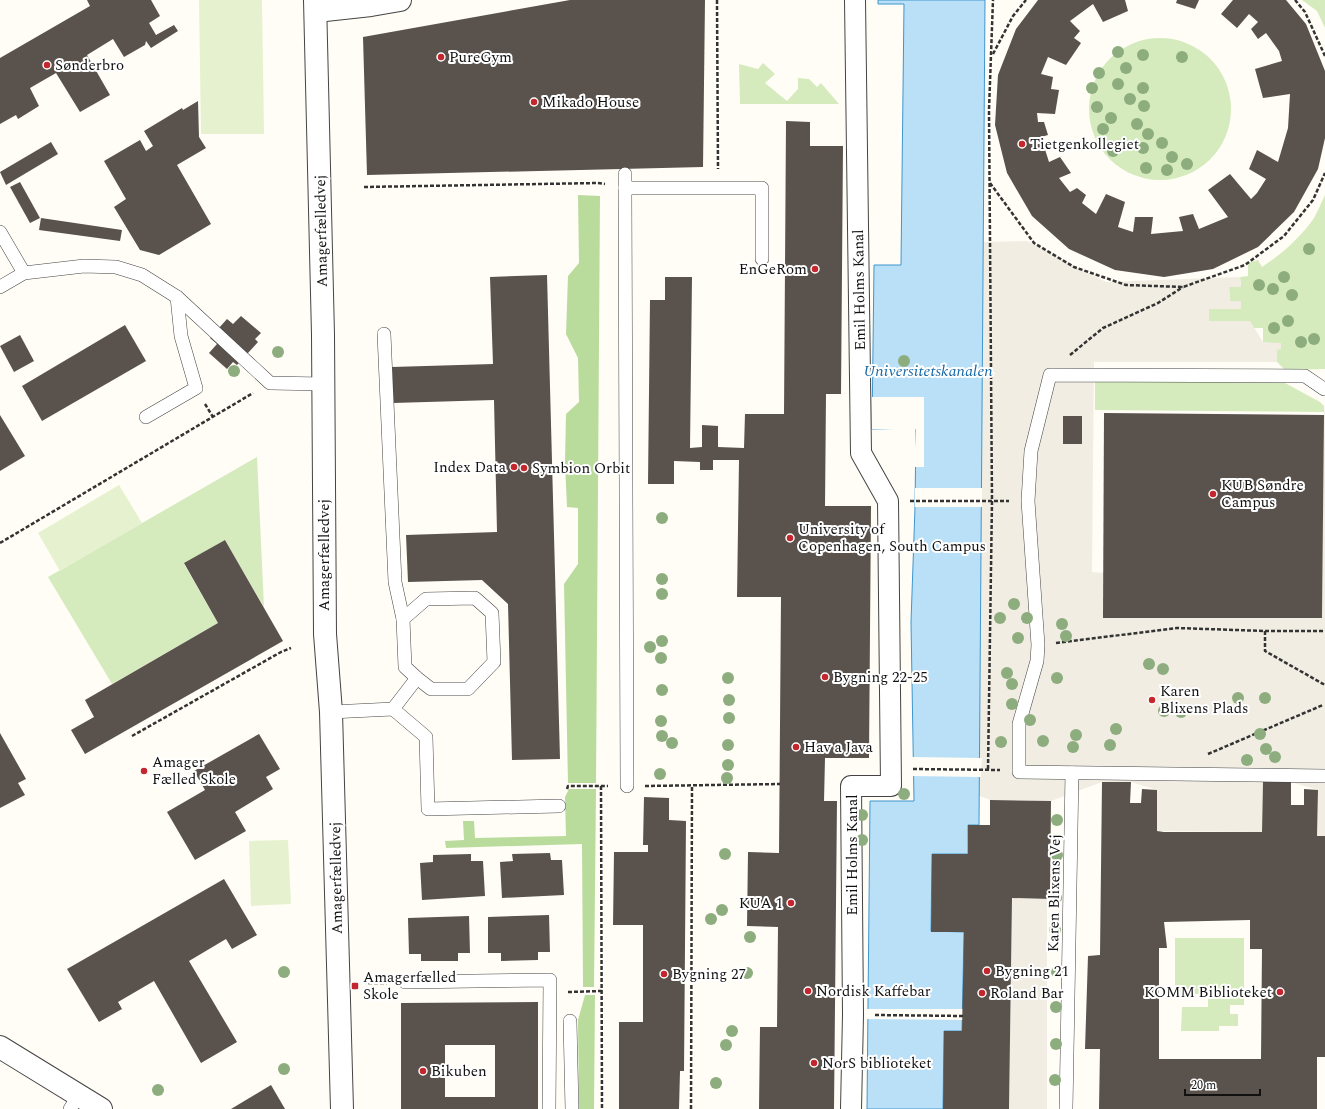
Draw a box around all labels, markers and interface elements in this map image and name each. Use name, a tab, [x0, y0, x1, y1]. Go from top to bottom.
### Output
place label: PureGym	[449, 46, 512, 69]
marker: PureGym	[436, 52, 446, 62]
place label: Sønderbro	[55, 54, 124, 77]
marker: Sønderbro	[42, 60, 52, 70]
place label: Mikado House	[542, 91, 639, 114]
marker: Mikado House	[529, 97, 539, 107]
place label: Tietgenkollegiet	[1030, 133, 1139, 156]
marker: Tietgenkollegiet	[1017, 139, 1027, 149]
street label: Amagerfælledvej	[309, 175, 334, 287]
street label: Emil Holms Kanal	[847, 229, 872, 351]
place label: EnGeRom	[739, 258, 807, 281]
marker: EnGeRom	[810, 264, 820, 274]
water label: Universitetskanalen	[863, 359, 993, 383]
place label: Index Data	[433, 456, 507, 479]
place label: Symbion Orbit	[532, 457, 630, 480]
marker: Index Data	[509, 462, 519, 472]
marker: Symbion Orbit	[519, 463, 529, 473]
place label: KUB Søndre Campus	[1221, 474, 1304, 514]
marker: KUB Søndre Campus	[1208, 489, 1218, 499]
street label: Amagerfælledvej	[313, 499, 336, 611]
place label: University of Copenhagen, South Campus	[798, 518, 986, 558]
marker: University of Copenhagen, South Campus	[785, 533, 795, 543]
place label: Bygning 22-25	[833, 666, 928, 689]
marker: Bygning 22-25	[820, 672, 830, 682]
place label: Karen Blixens Plads	[1160, 680, 1249, 720]
marker: Karen Blixens Plads	[1147, 695, 1157, 705]
place label: Hav a Java	[804, 736, 873, 759]
marker: Hav a Java	[791, 742, 801, 752]
place label: Amager Fælled Skole	[152, 751, 236, 791]
marker: Amager Fælled Skole	[139, 766, 149, 776]
street label: Emil Holms Kanal	[841, 794, 864, 916]
street label: Amagerfælledvej	[324, 822, 349, 934]
street label: Karen Blixens Vej	[1042, 834, 1067, 952]
place label: KUA 1	[739, 892, 783, 915]
marker: KUA 1	[786, 898, 796, 908]
place label: Bygning 21	[995, 960, 1069, 983]
place label: Bygning 27	[672, 963, 746, 986]
place label: Amagerfælled Skole	[363, 966, 456, 1006]
marker: Bygning 21	[982, 966, 992, 976]
marker: Bygning 27	[659, 969, 669, 979]
place label: Nordisk Kaffebar	[816, 980, 931, 1003]
marker: Amagerfælled Skole	[350, 981, 360, 991]
place label: KOMM Biblioteket	[1144, 981, 1272, 1004]
place label: Roland Bar	[990, 982, 1064, 1005]
marker: Nordisk Kaffebar	[803, 986, 813, 996]
marker: KOMM Biblioteket	[1275, 987, 1285, 997]
marker: Roland Bar	[977, 988, 987, 998]
place label: NorS biblioteket	[822, 1052, 932, 1075]
marker: NorS biblioteket	[809, 1058, 819, 1068]
place label: Bikuben	[431, 1060, 487, 1083]
marker: Bikuben	[418, 1066, 428, 1076]
scale bar	[1185, 1071, 1260, 1097]
text: 20 m	[1191, 1076, 1216, 1095]

